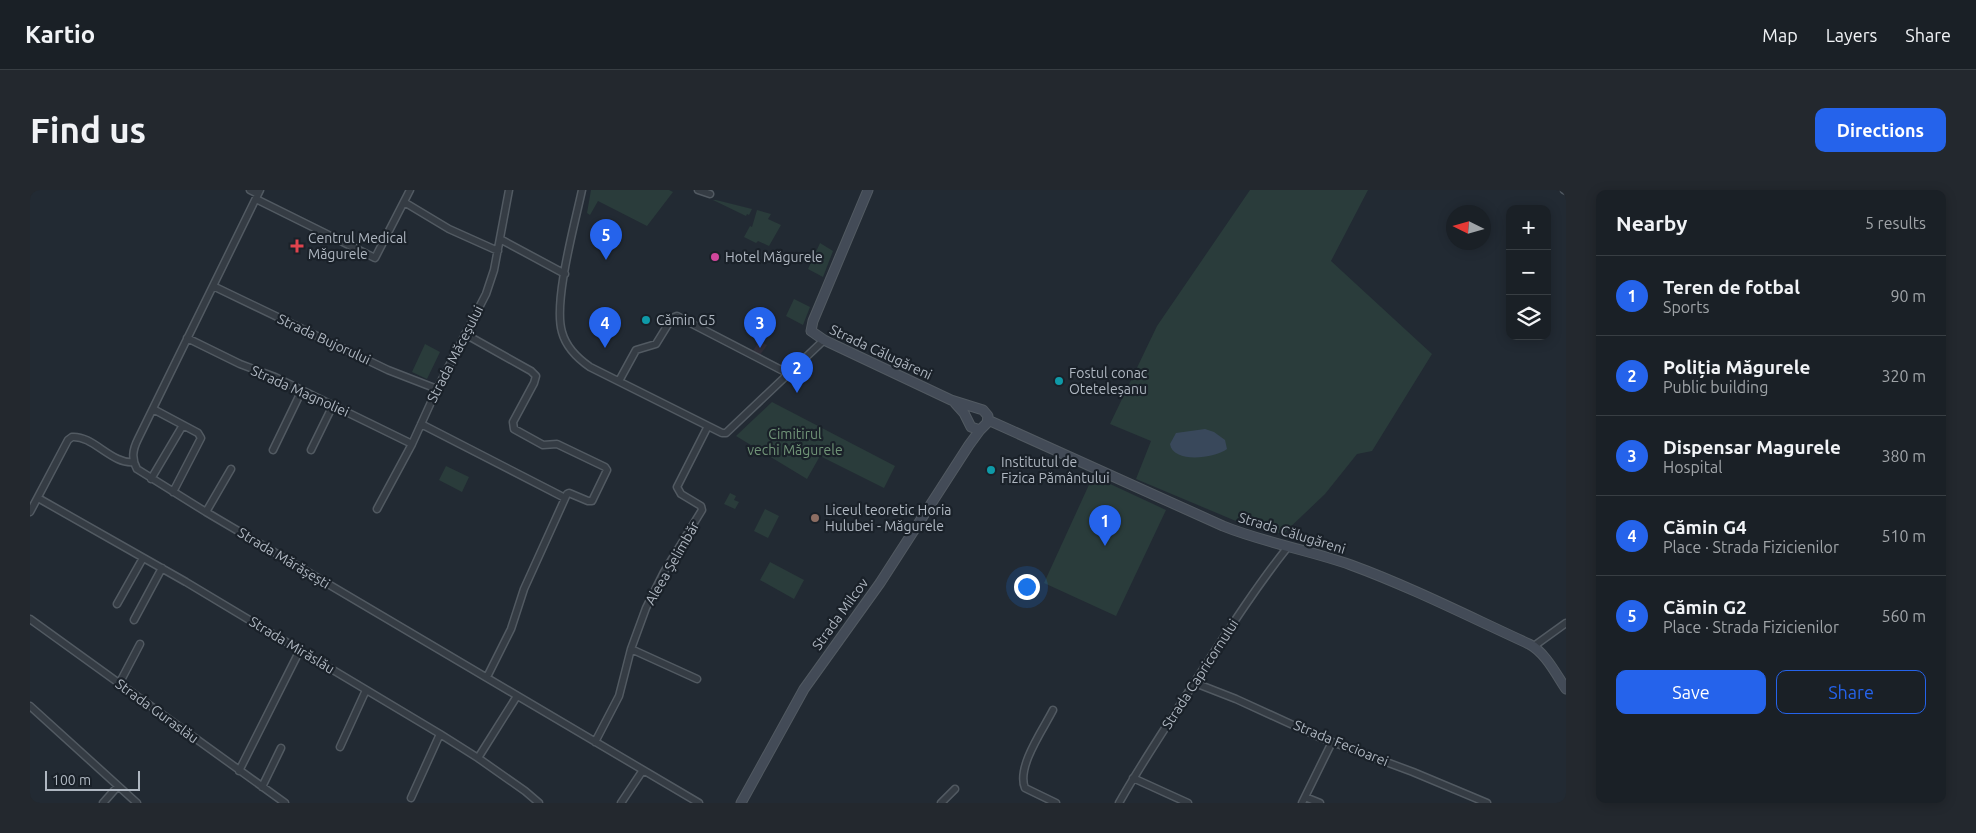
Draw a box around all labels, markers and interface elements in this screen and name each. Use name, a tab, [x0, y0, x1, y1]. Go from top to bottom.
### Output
text: Kartio	[25, 21, 95, 48]
text: Map	[1762, 25, 1798, 45]
text: Layers	[1826, 25, 1877, 45]
text: Share	[1905, 25, 1951, 45]
button: Directions	[1815, 108, 1946, 152]
text: Find us	[30, 110, 146, 150]
north arrow	[1446, 205, 1491, 250]
map controls	[1506, 205, 1551, 340]
button: +	[1506, 205, 1551, 250]
text: Nearby	[1616, 211, 1687, 235]
text: 5 results	[1865, 214, 1926, 232]
pin: 5	[590, 219, 622, 260]
place label: Centrul Medical Măgurele	[308, 230, 407, 262]
marker: Centrul Medical Măgurele	[290, 239, 304, 253]
place label: Hotel Măgurele	[725, 249, 823, 265]
button: −	[1506, 250, 1551, 295]
marker: Hotel Măgurele	[709, 251, 721, 263]
text: Teren de fotbal	[1663, 276, 1800, 298]
text: 1	[1627, 287, 1637, 305]
text: 90 m	[1890, 287, 1926, 305]
button: layers	[1506, 295, 1551, 340]
text: Sports	[1663, 298, 1709, 316]
street label: Strada Măceșului	[424, 303, 486, 405]
pin: 4	[589, 307, 621, 348]
pin: 3	[744, 307, 776, 348]
street label: Strada Bujorului	[275, 310, 373, 368]
place label: Cămin G5	[656, 312, 716, 328]
marker: Cămin G5	[640, 314, 652, 326]
street label: Strada Călugăreni	[827, 321, 935, 383]
pin: 2	[781, 352, 813, 393]
text: Poliția Măgurele	[1663, 356, 1810, 378]
street label: Strada Magnoliei	[248, 362, 352, 420]
place label: Fostul conac Oteteleșanu	[1069, 365, 1148, 397]
text: 2	[1627, 367, 1637, 385]
text: 320 m	[1881, 367, 1926, 385]
marker: Fostul conac Oteteleșanu	[1053, 375, 1065, 387]
text: Public building	[1663, 378, 1768, 396]
park label: Cimitirul vechi Măgurele	[747, 426, 843, 458]
text: Dispensar Magurele	[1663, 436, 1841, 458]
text: 3	[1627, 447, 1637, 465]
text: 380 m	[1881, 447, 1926, 465]
place label: Institutul de Fizica Pământului	[1001, 454, 1110, 486]
text: Hospital	[1663, 458, 1722, 476]
marker: Institutul de Fizica Pământului	[985, 464, 997, 476]
place label: Liceul teoretic Horia Hulubei - Măgurele	[825, 502, 951, 534]
pin: 1	[1089, 505, 1121, 546]
street label: Strada Călugăreni	[1237, 509, 1347, 557]
marker: Liceul teoretic Horia Hulubei - Măgurele	[809, 512, 821, 524]
text: Cămin G4	[1663, 516, 1747, 538]
street label: Aleea Șelimbăr	[642, 518, 703, 608]
street label: Strada Mărășești	[235, 524, 333, 592]
text: 4	[1627, 527, 1637, 545]
text: 510 m	[1881, 527, 1926, 545]
text: Place · Strada Fizicienilor	[1663, 538, 1839, 556]
your location	[1014, 574, 1040, 600]
street label: Strada Milcov	[809, 575, 871, 653]
text: Cămin G2	[1663, 596, 1747, 618]
text: 5	[1627, 607, 1637, 625]
text: 560 m	[1881, 607, 1926, 625]
street label: Strada Mirăslău	[246, 613, 338, 677]
street label: Strada Capricornului	[1159, 616, 1241, 732]
text: Place · Strada Fizicienilor	[1663, 618, 1839, 636]
button: Save	[1616, 670, 1766, 714]
button: Share	[1776, 670, 1926, 714]
street label: Strada Guraslău	[112, 676, 202, 746]
street label: Strada Fecioarei	[1291, 717, 1391, 769]
scale bar	[45, 768, 140, 791]
text: 100 m	[52, 772, 91, 788]

